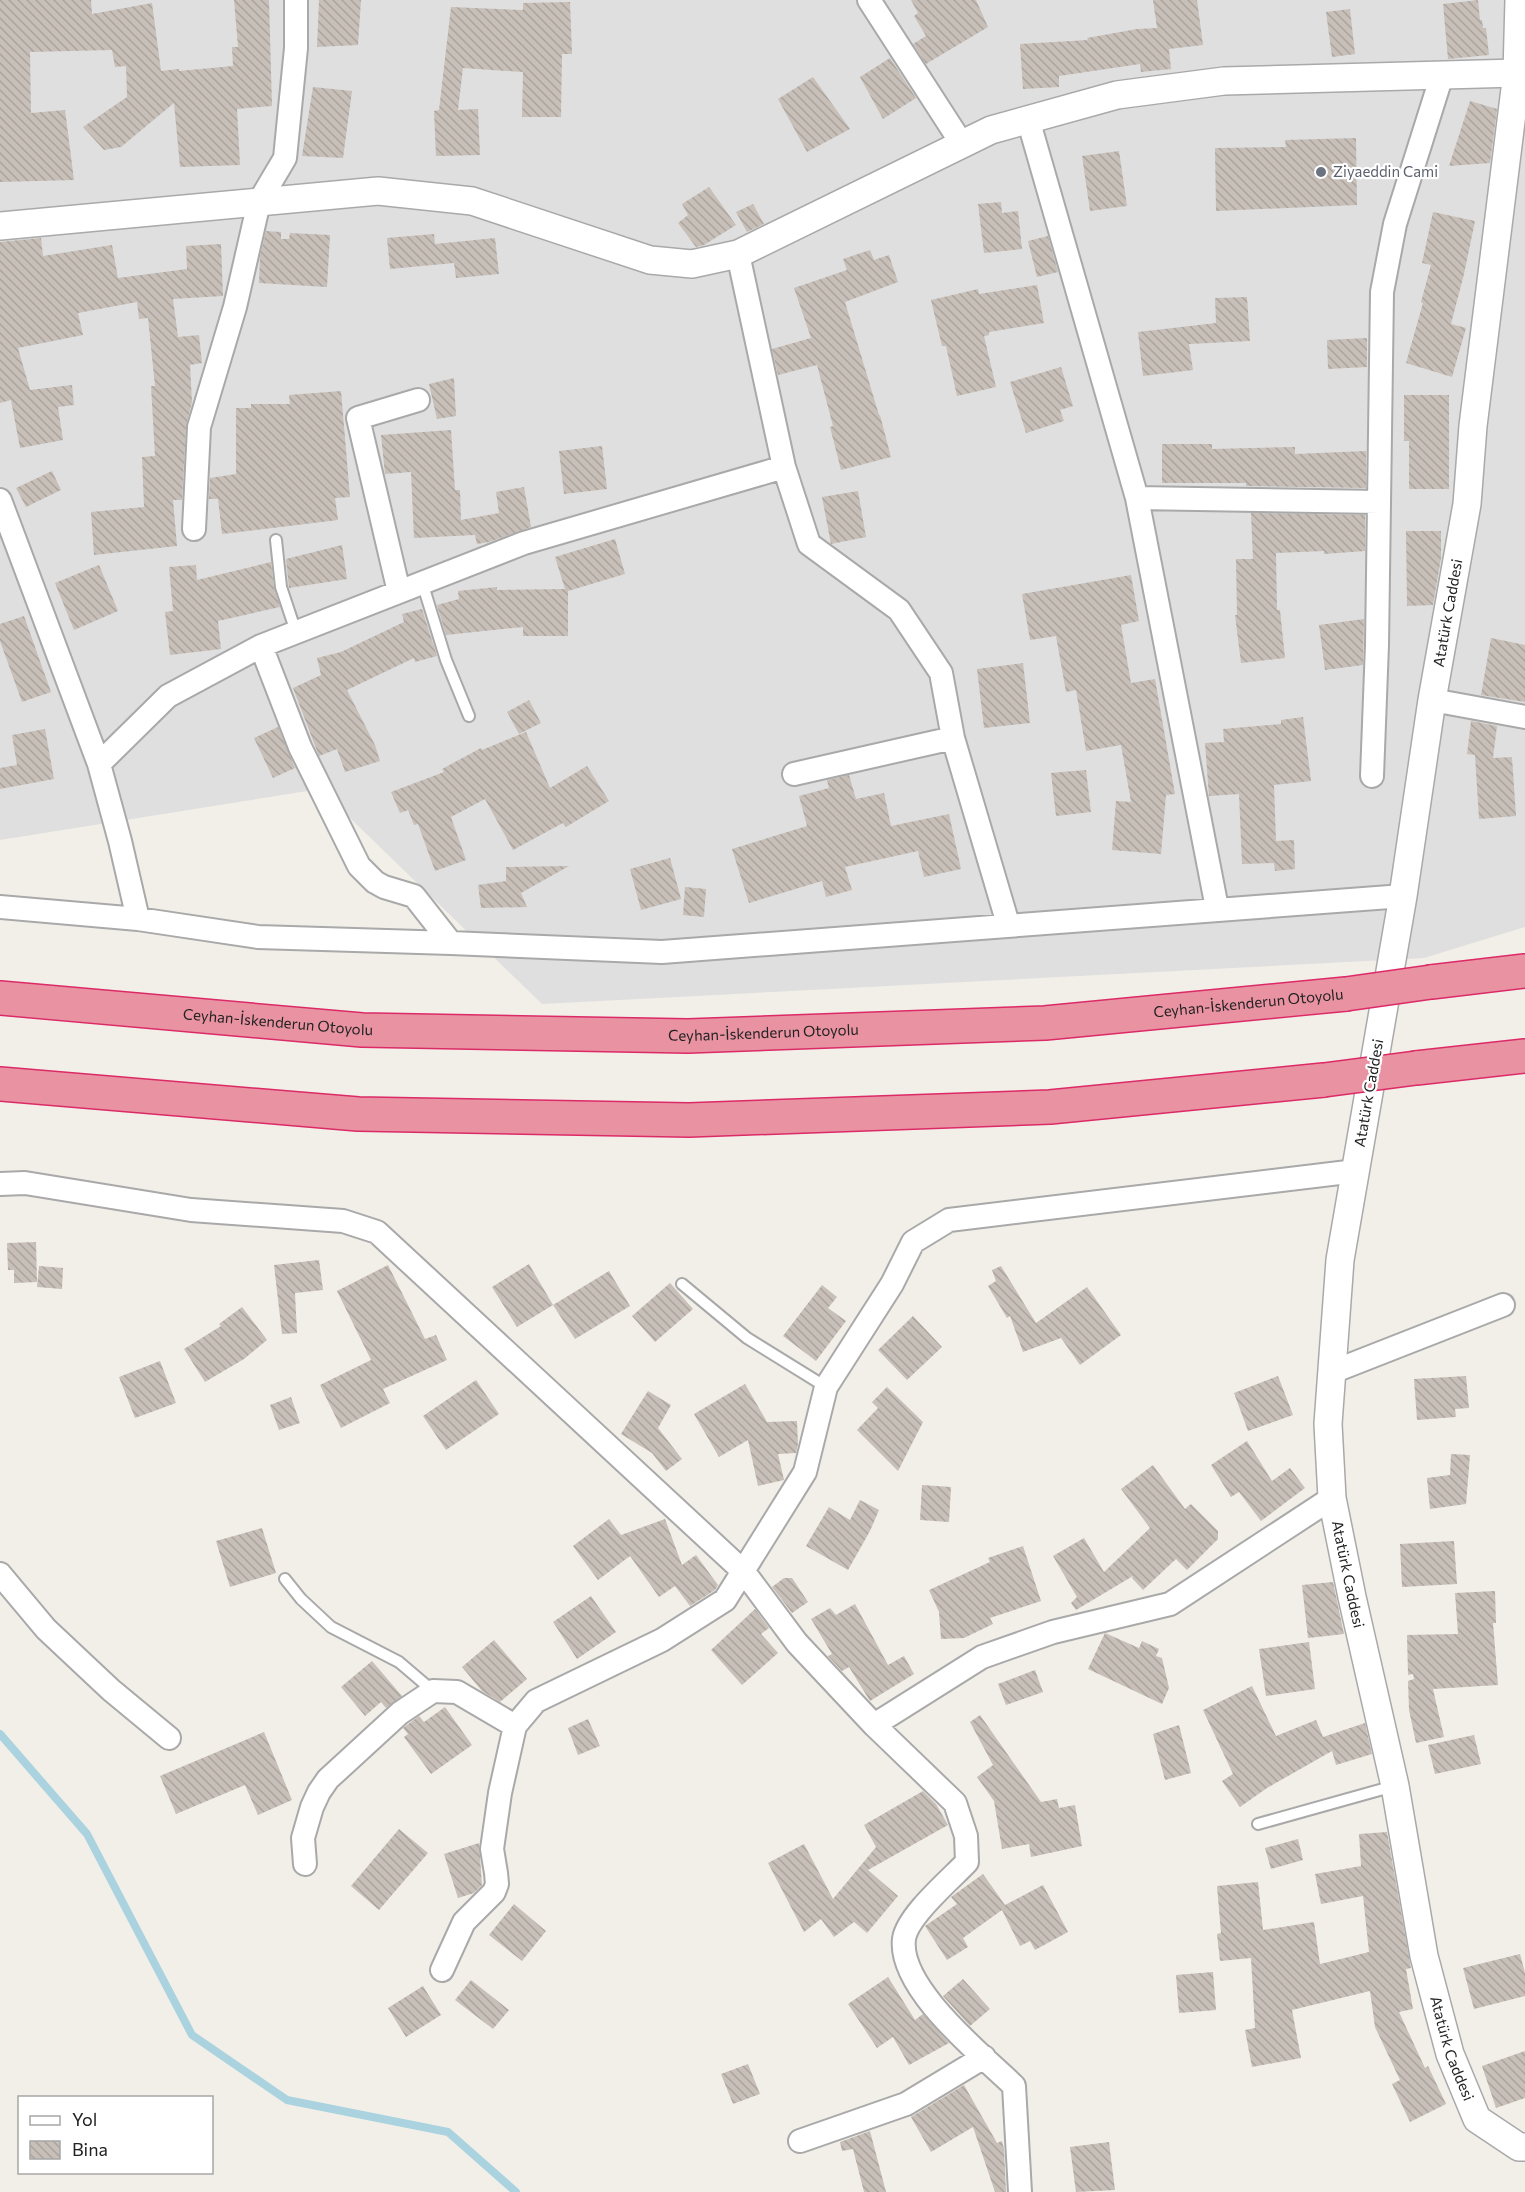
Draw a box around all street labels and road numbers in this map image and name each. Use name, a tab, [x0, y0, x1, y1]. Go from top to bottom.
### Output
street label: Atatürk Caddesi	[1429, 557, 1465, 668]
street label: Ceyhan-İskenderun Otoyolu	[1152, 984, 1344, 1021]
street label: Ceyhan-İskenderun Otoyolu	[182, 1004, 373, 1038]
street label: Ceyhan-İskenderun Otoyolu	[668, 1020, 859, 1044]
street label: Atatürk Caddesi	[1350, 1037, 1386, 1148]
street label: Atatürk Caddesi	[1329, 1519, 1369, 1630]
street label: Atatürk Caddesi	[1427, 1994, 1478, 2103]

